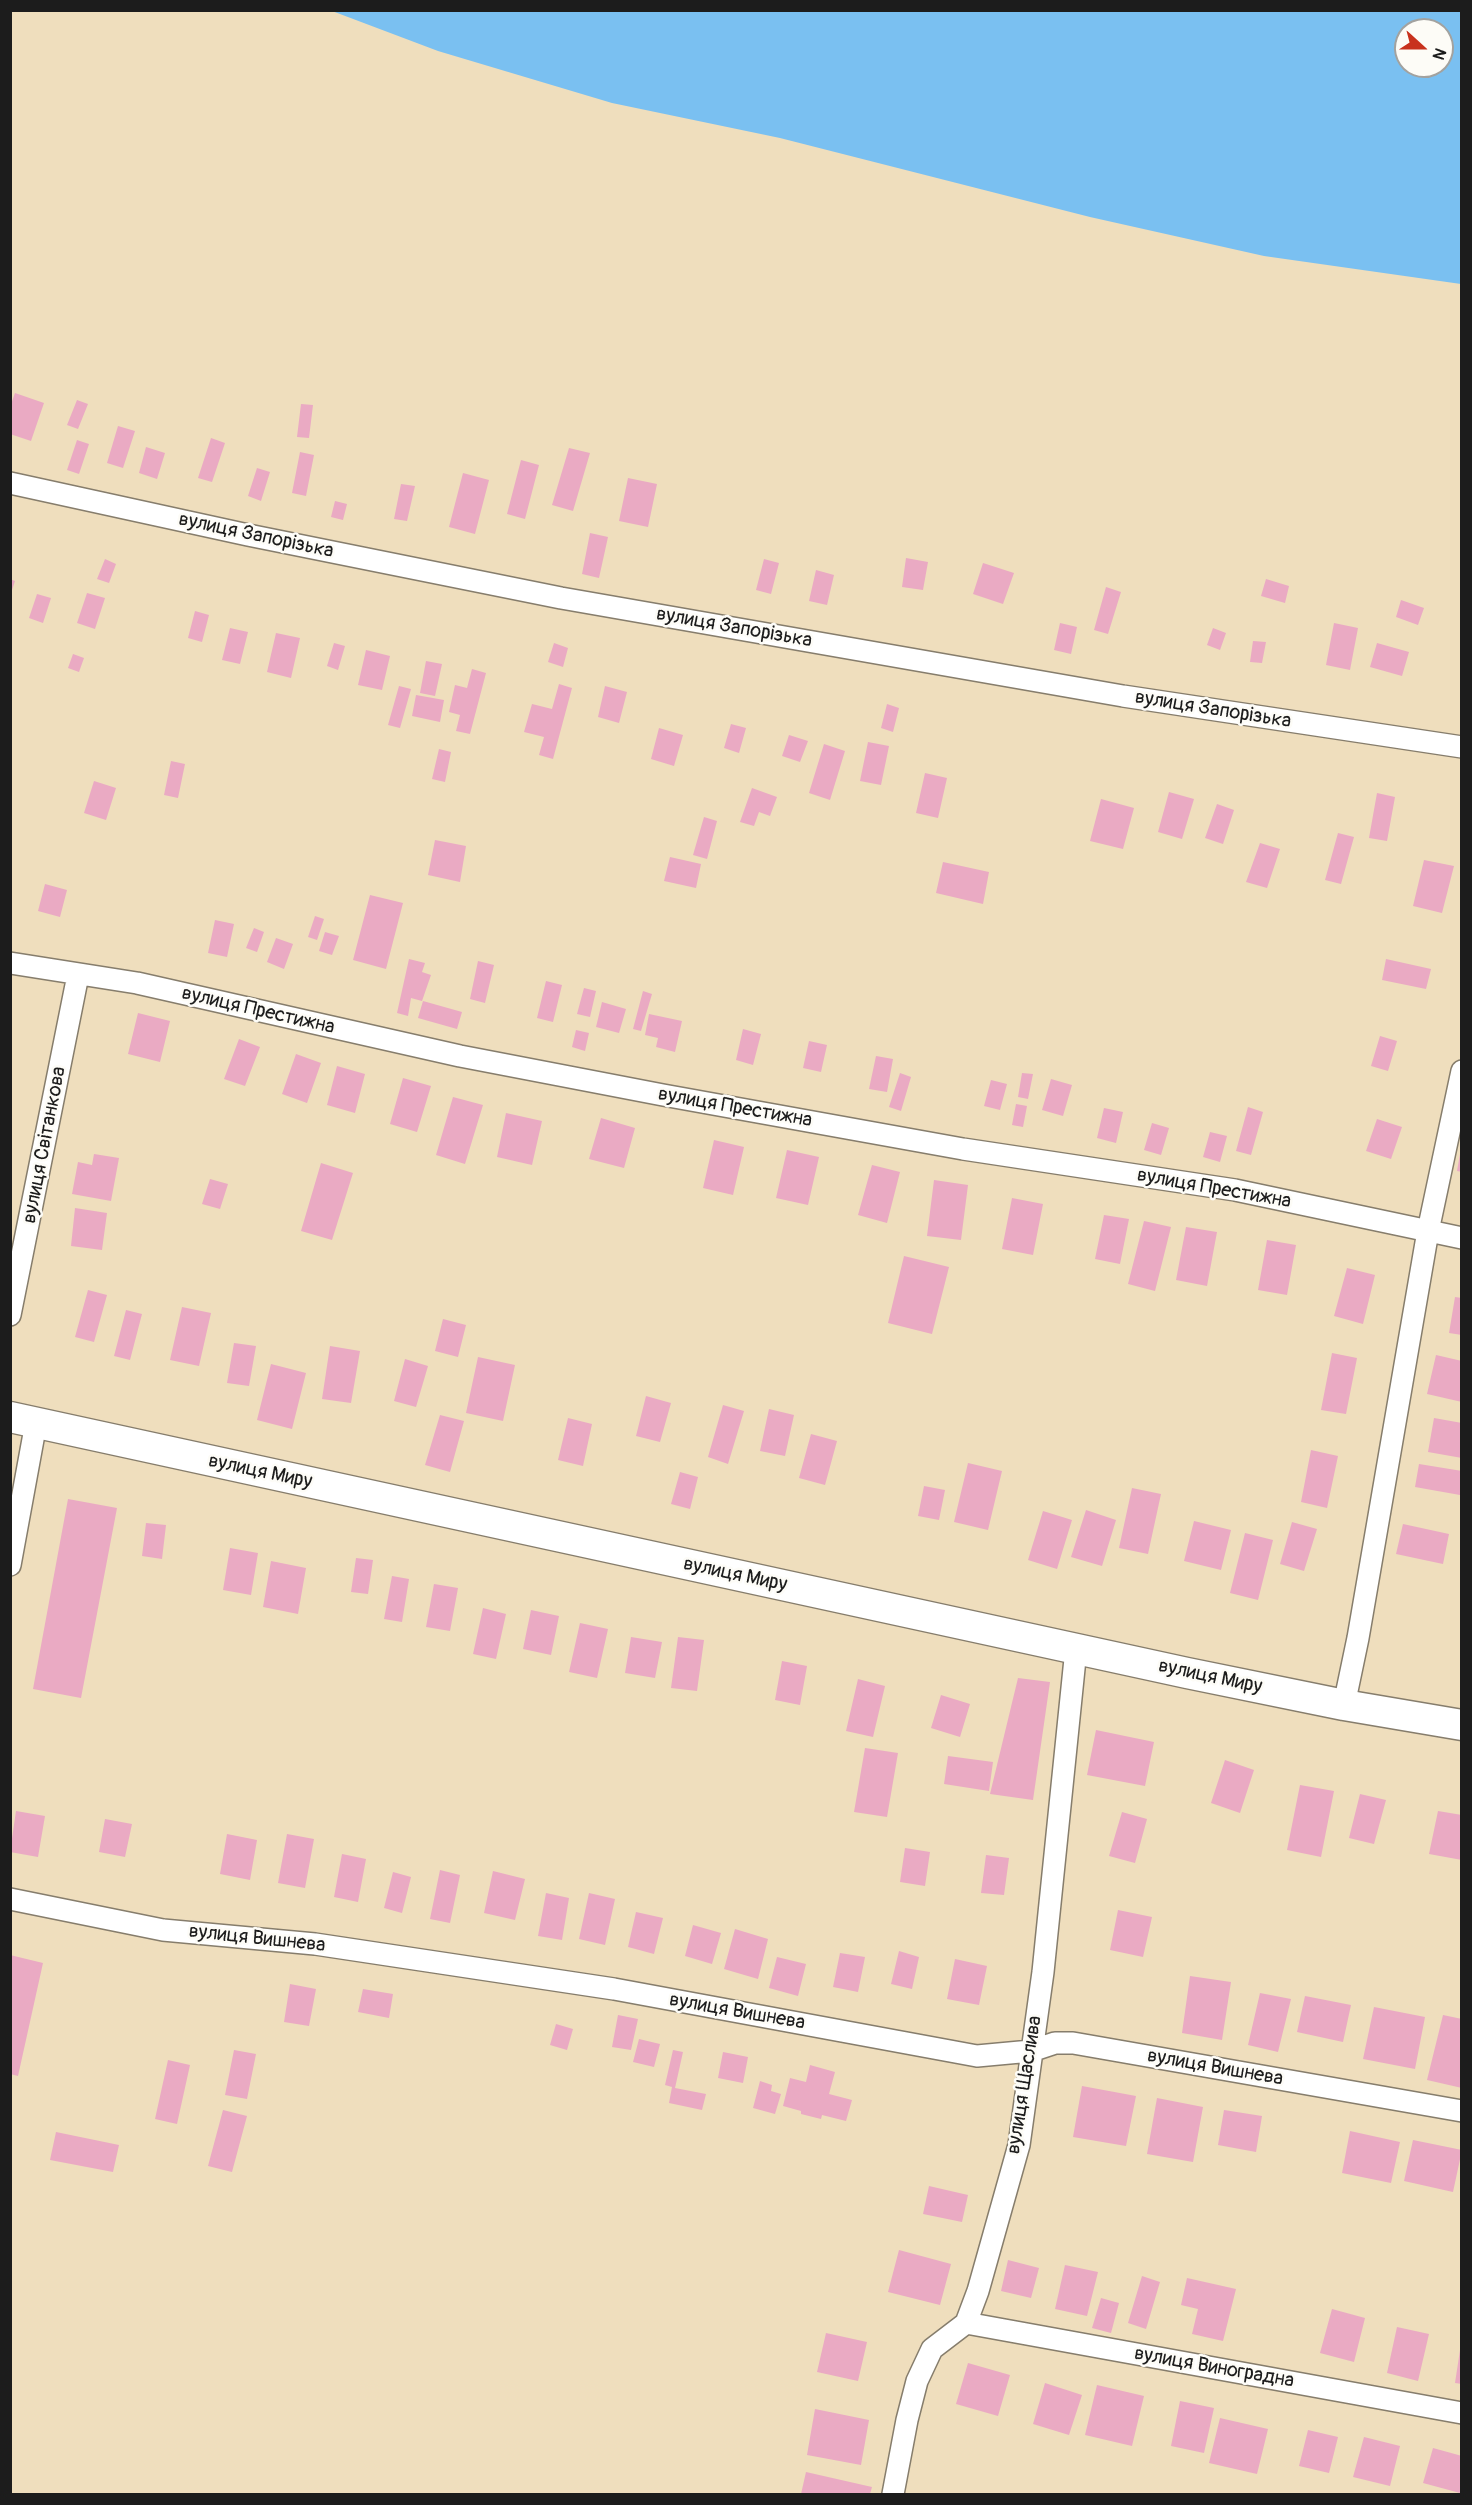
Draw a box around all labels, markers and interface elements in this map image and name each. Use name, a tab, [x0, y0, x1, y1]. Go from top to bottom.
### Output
north arrow	[1394, 18, 1454, 78]
text: N	[1428, 45, 1450, 62]
street label: вулиця Запорізька	[176, 508, 336, 564]
street label: вулиця Запорізька	[654, 602, 814, 654]
street label: вулиця Запорізька	[1133, 686, 1293, 734]
street label: вулиця Престижна	[179, 982, 337, 1040]
street label: вулиця Світанкова	[18, 1065, 72, 1225]
street label: вулиця Престижна	[656, 1083, 814, 1133]
street label: вулиця Престижна	[1135, 1164, 1293, 1214]
street label: вулиця Миру	[206, 1449, 314, 1495]
street label: вулиця Миру	[681, 1552, 789, 1598]
street label: вулиця Миру	[1156, 1654, 1264, 1700]
street label: вулиця Вишнева	[187, 1920, 327, 1958]
street label: вулиця Вишнева	[667, 1988, 807, 2036]
street label: вулиця Щаслива	[1002, 2014, 1048, 2156]
street label: вулиця Вишнева	[1145, 2044, 1285, 2092]
street label: вулиця Виноградна	[1132, 2342, 1296, 2394]

